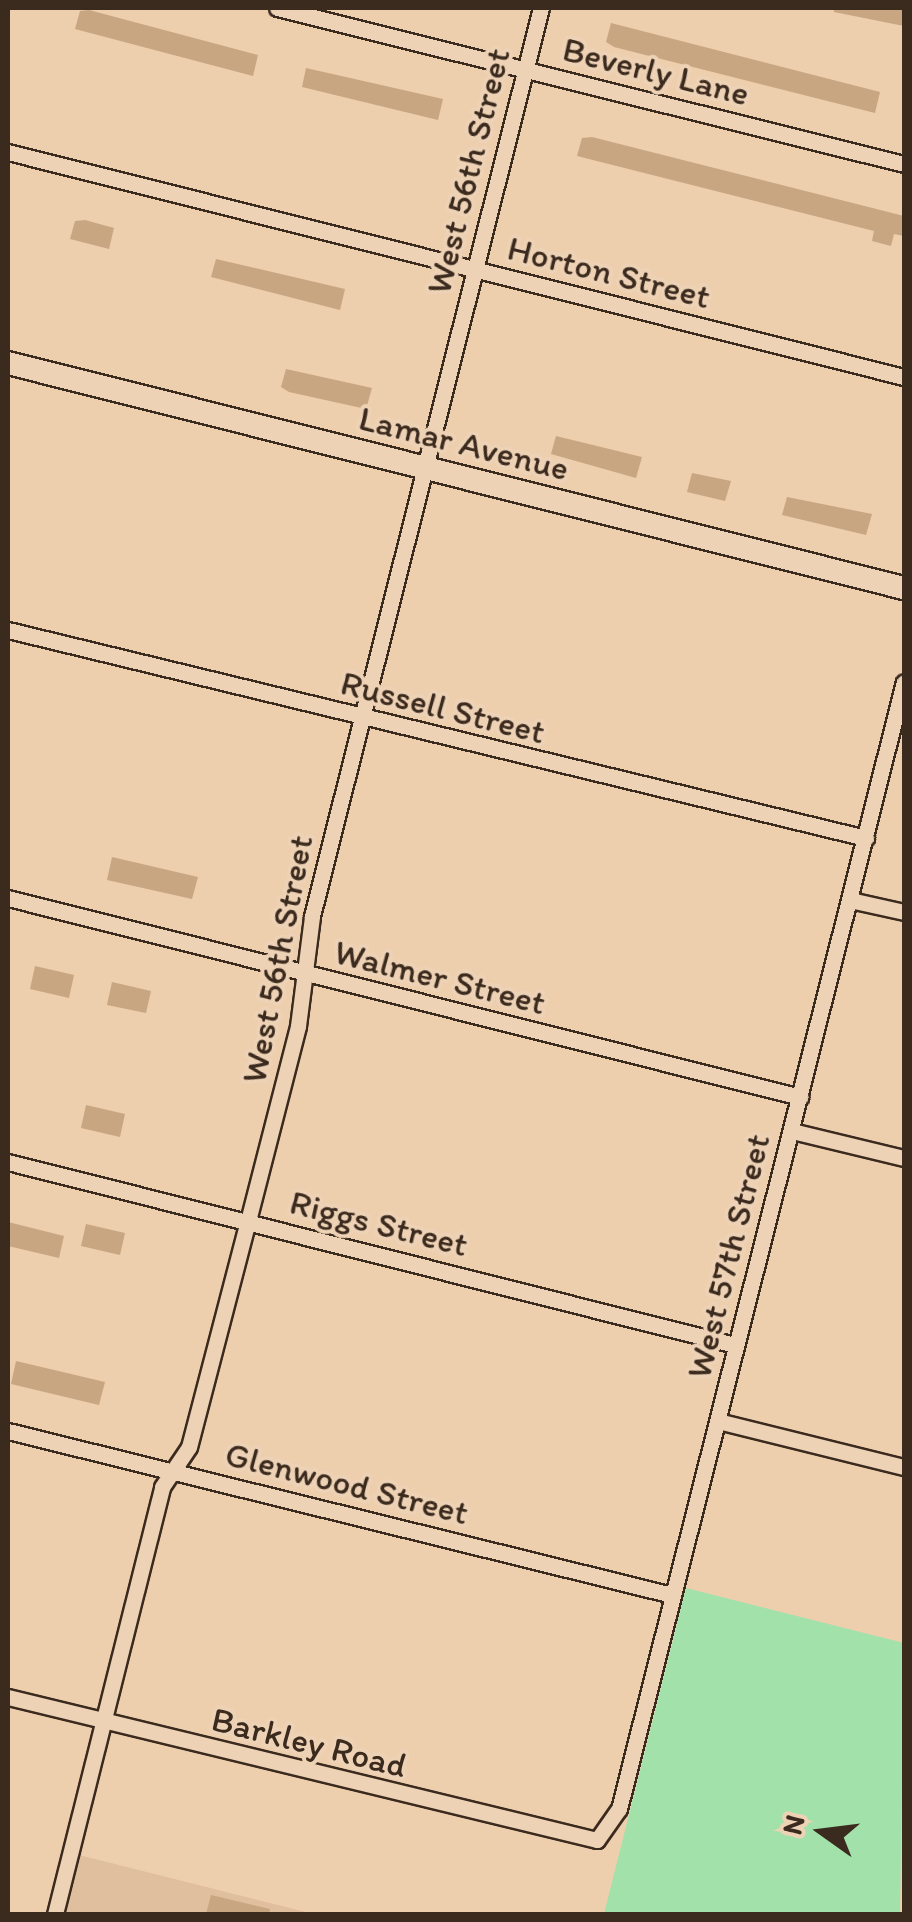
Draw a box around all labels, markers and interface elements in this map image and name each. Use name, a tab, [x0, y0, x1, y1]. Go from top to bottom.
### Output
street label: Beverly Lane	[558, 27, 754, 115]
street label: West 56th Street	[417, 44, 519, 298]
street label: Horton Street	[503, 227, 715, 317]
street label: Lamar Avenue	[356, 397, 572, 489]
street label: Russell Street	[337, 661, 549, 753]
street label: West 56th Street	[233, 832, 321, 1086]
street label: Walmer Street	[330, 931, 550, 1023]
street label: West 57th Street	[677, 1130, 779, 1382]
street label: Riggs Street	[286, 1181, 472, 1265]
street label: Glenwood Street	[221, 1433, 473, 1533]
street label: Barkley Road	[207, 1698, 411, 1786]
north arrow	[772, 1782, 872, 1882]
text: N	[774, 1811, 812, 1838]

